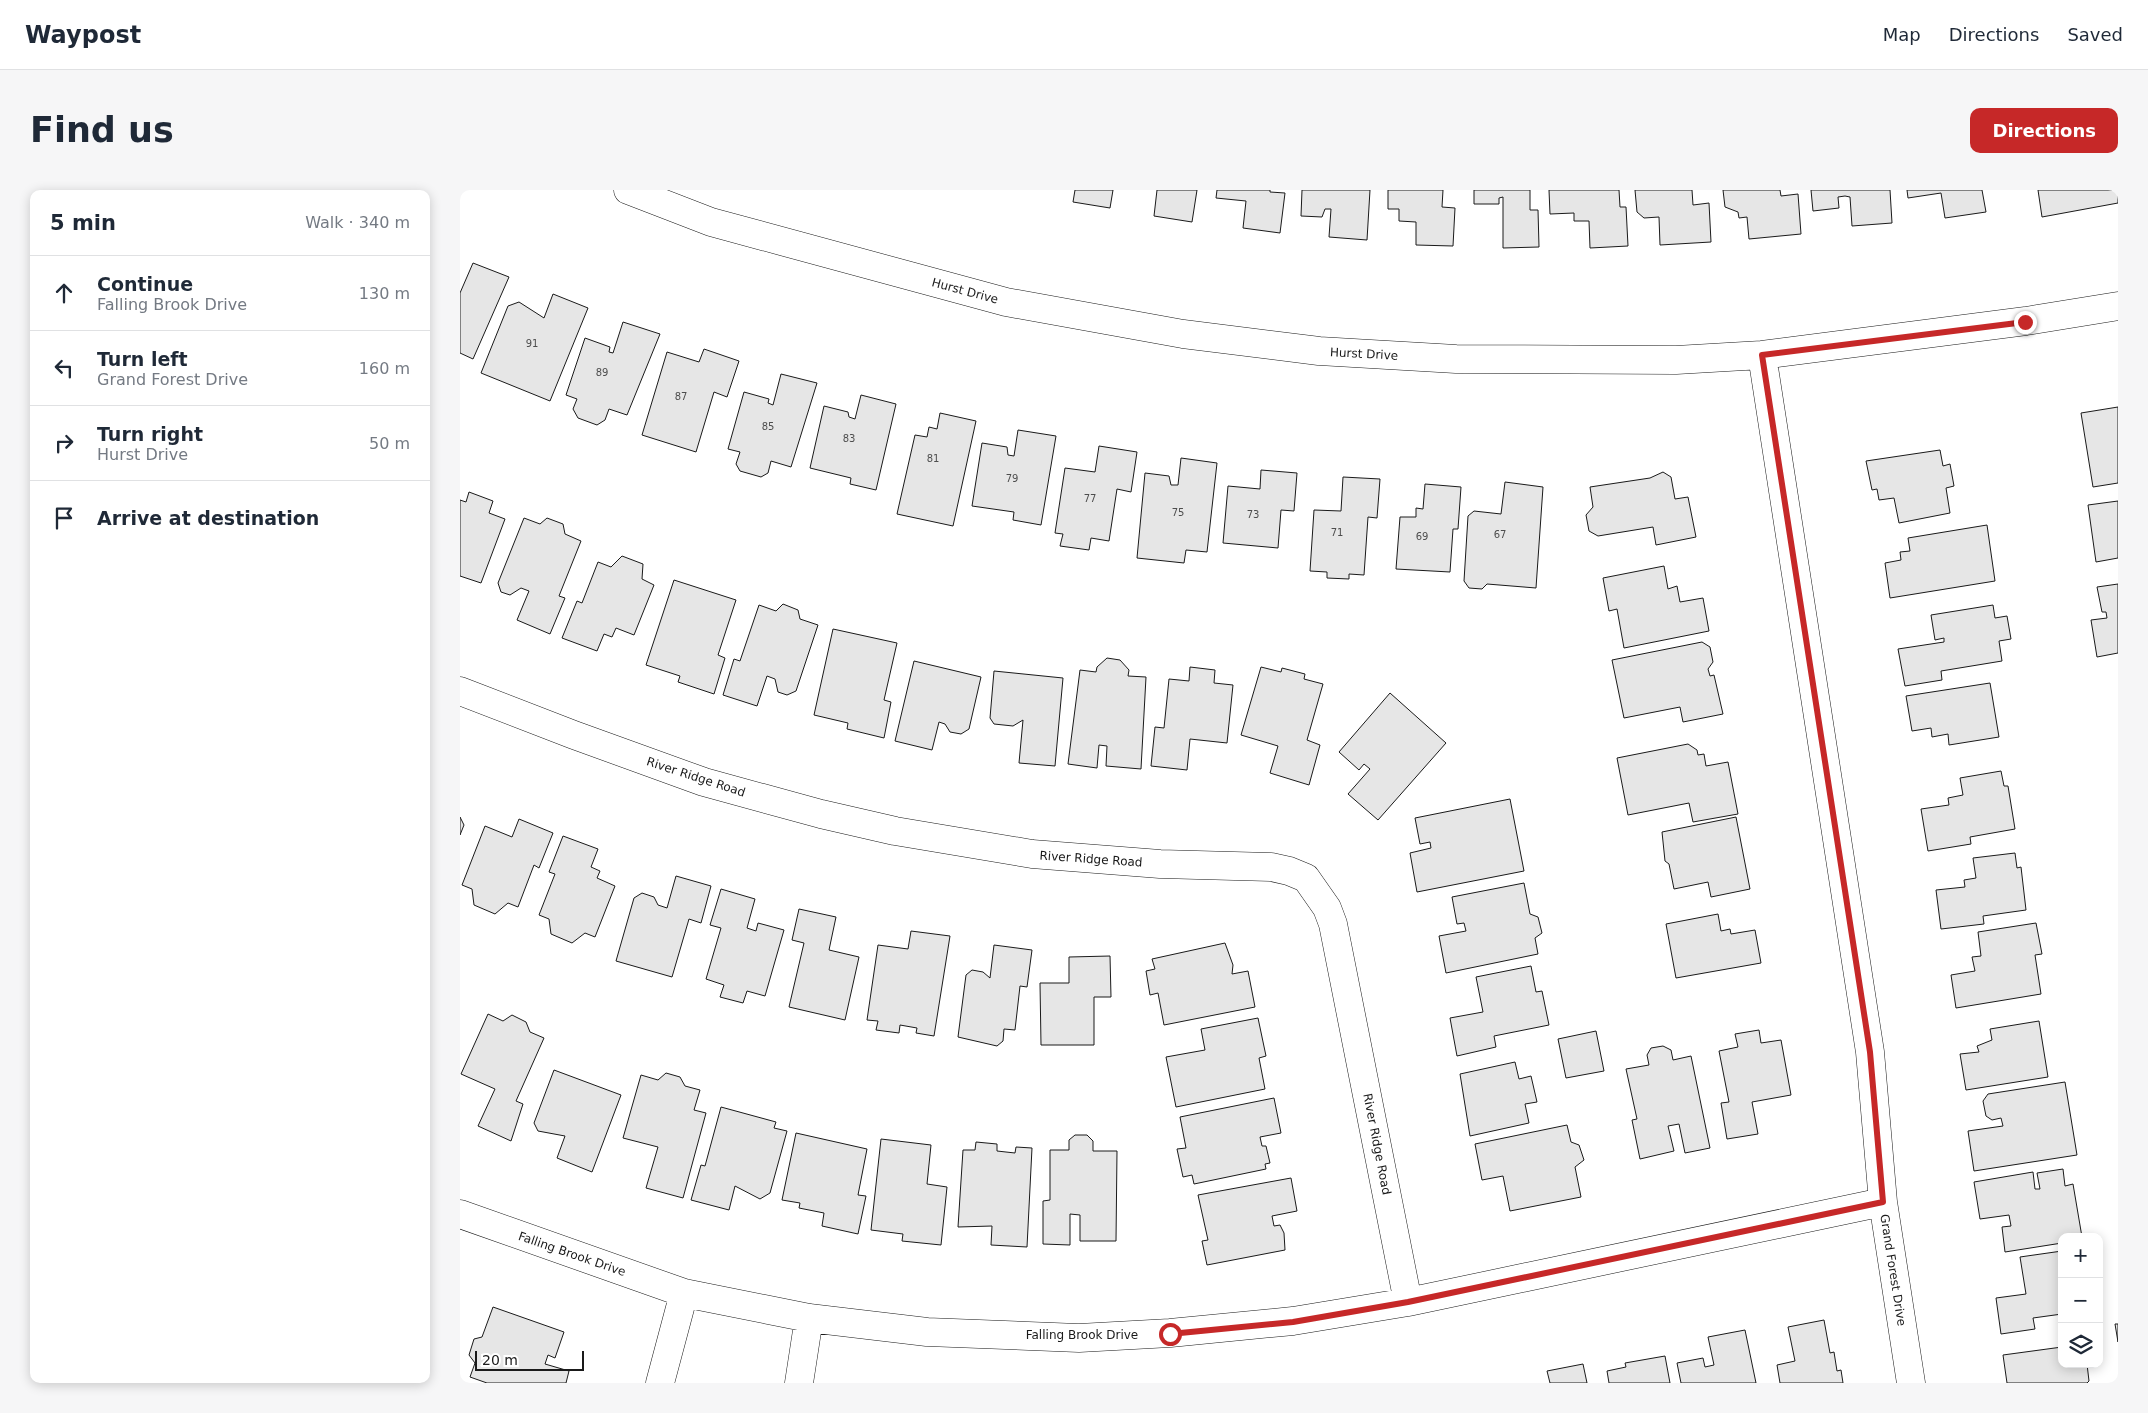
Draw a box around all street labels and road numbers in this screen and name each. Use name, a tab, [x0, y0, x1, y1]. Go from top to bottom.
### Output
street label: Hurst Drive	[930, 275, 1000, 307]
street label: Hurst Drive	[1330, 345, 1398, 363]
street label: River Ridge Road	[645, 754, 747, 800]
street label: River Ridge Road	[1039, 848, 1143, 870]
street label: River Ridge Road	[1360, 1092, 1394, 1196]
street label: Grand Forest Drive	[1877, 1213, 1909, 1327]
street label: Falling Brook Drive	[517, 1229, 627, 1279]
street label: Falling Brook Drive	[1026, 1328, 1138, 1342]

